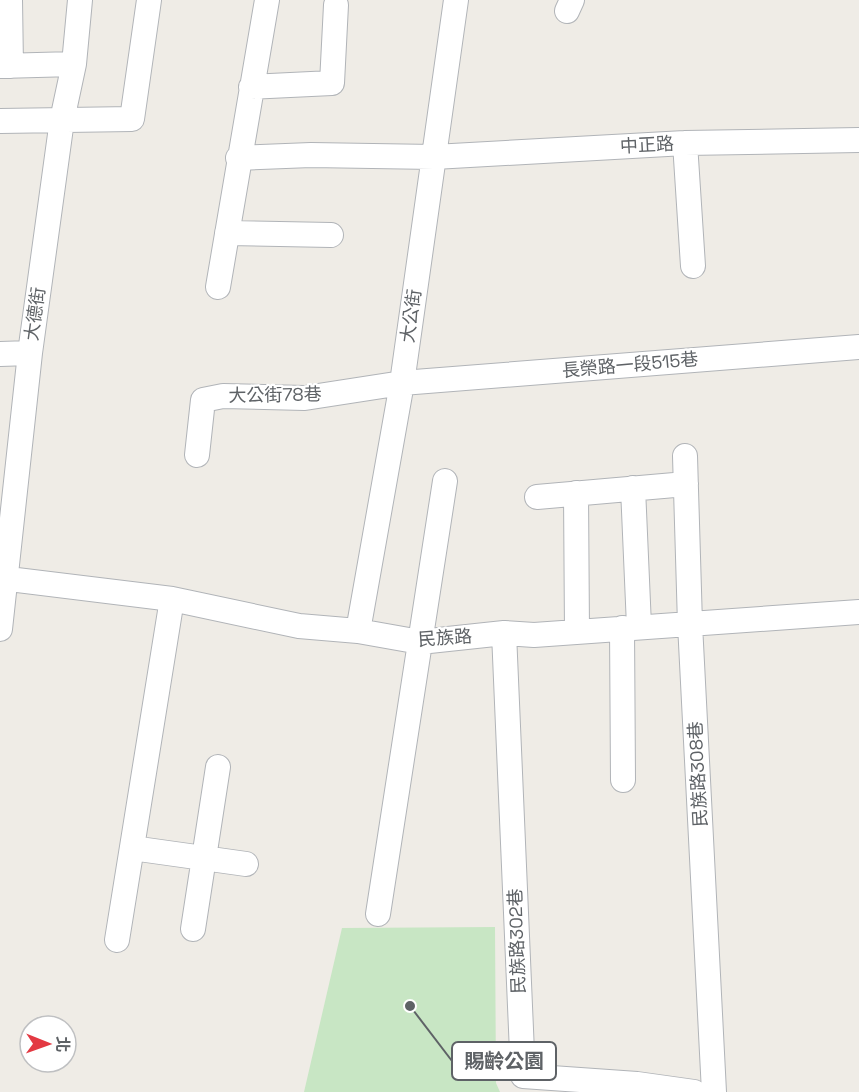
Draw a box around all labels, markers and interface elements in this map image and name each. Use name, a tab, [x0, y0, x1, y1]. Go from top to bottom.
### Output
street label: 中正路	[619, 132, 675, 157]
street label: 大德街	[19, 286, 50, 342]
street label: 大公街	[395, 288, 426, 344]
street label: 長榮路一段515巷	[561, 347, 699, 382]
street label: 大公街78巷	[228, 382, 322, 407]
street label: 民族路	[417, 624, 473, 651]
street label: 民族路308巷	[683, 721, 712, 827]
street label: 民族路302巷	[503, 888, 530, 994]
north arrow	[18, 1014, 78, 1074]
text: 北	[52, 1036, 73, 1052]
callout: 賜齡公園	[452, 1042, 556, 1080]
text: 賜齡公園	[464, 1048, 544, 1074]

